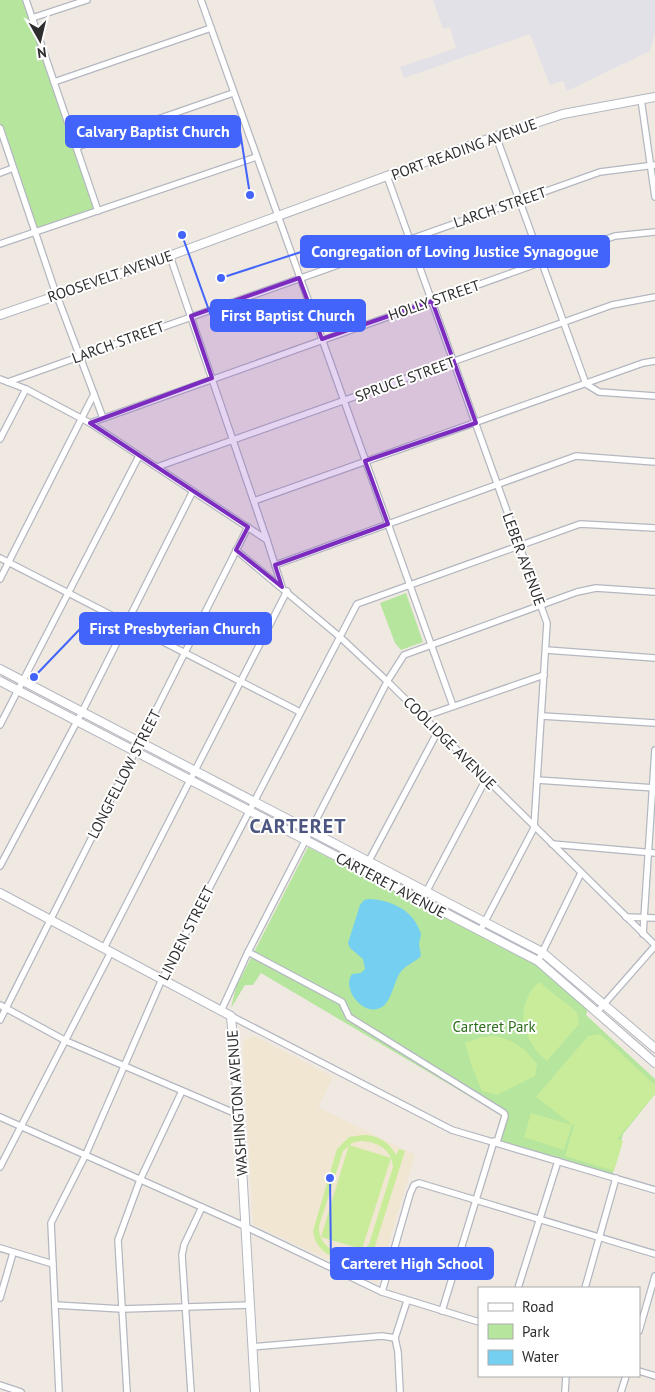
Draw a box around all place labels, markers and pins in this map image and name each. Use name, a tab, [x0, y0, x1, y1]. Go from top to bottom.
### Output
callout: Calvary Baptist Church	[66, 116, 240, 147]
callout: Congregation of Loving Justice Synagogue	[301, 236, 609, 267]
callout: First Baptist Church	[211, 300, 365, 331]
callout: First Presbyterian Church	[80, 613, 271, 644]
callout: Carteret High School	[331, 1248, 493, 1279]

